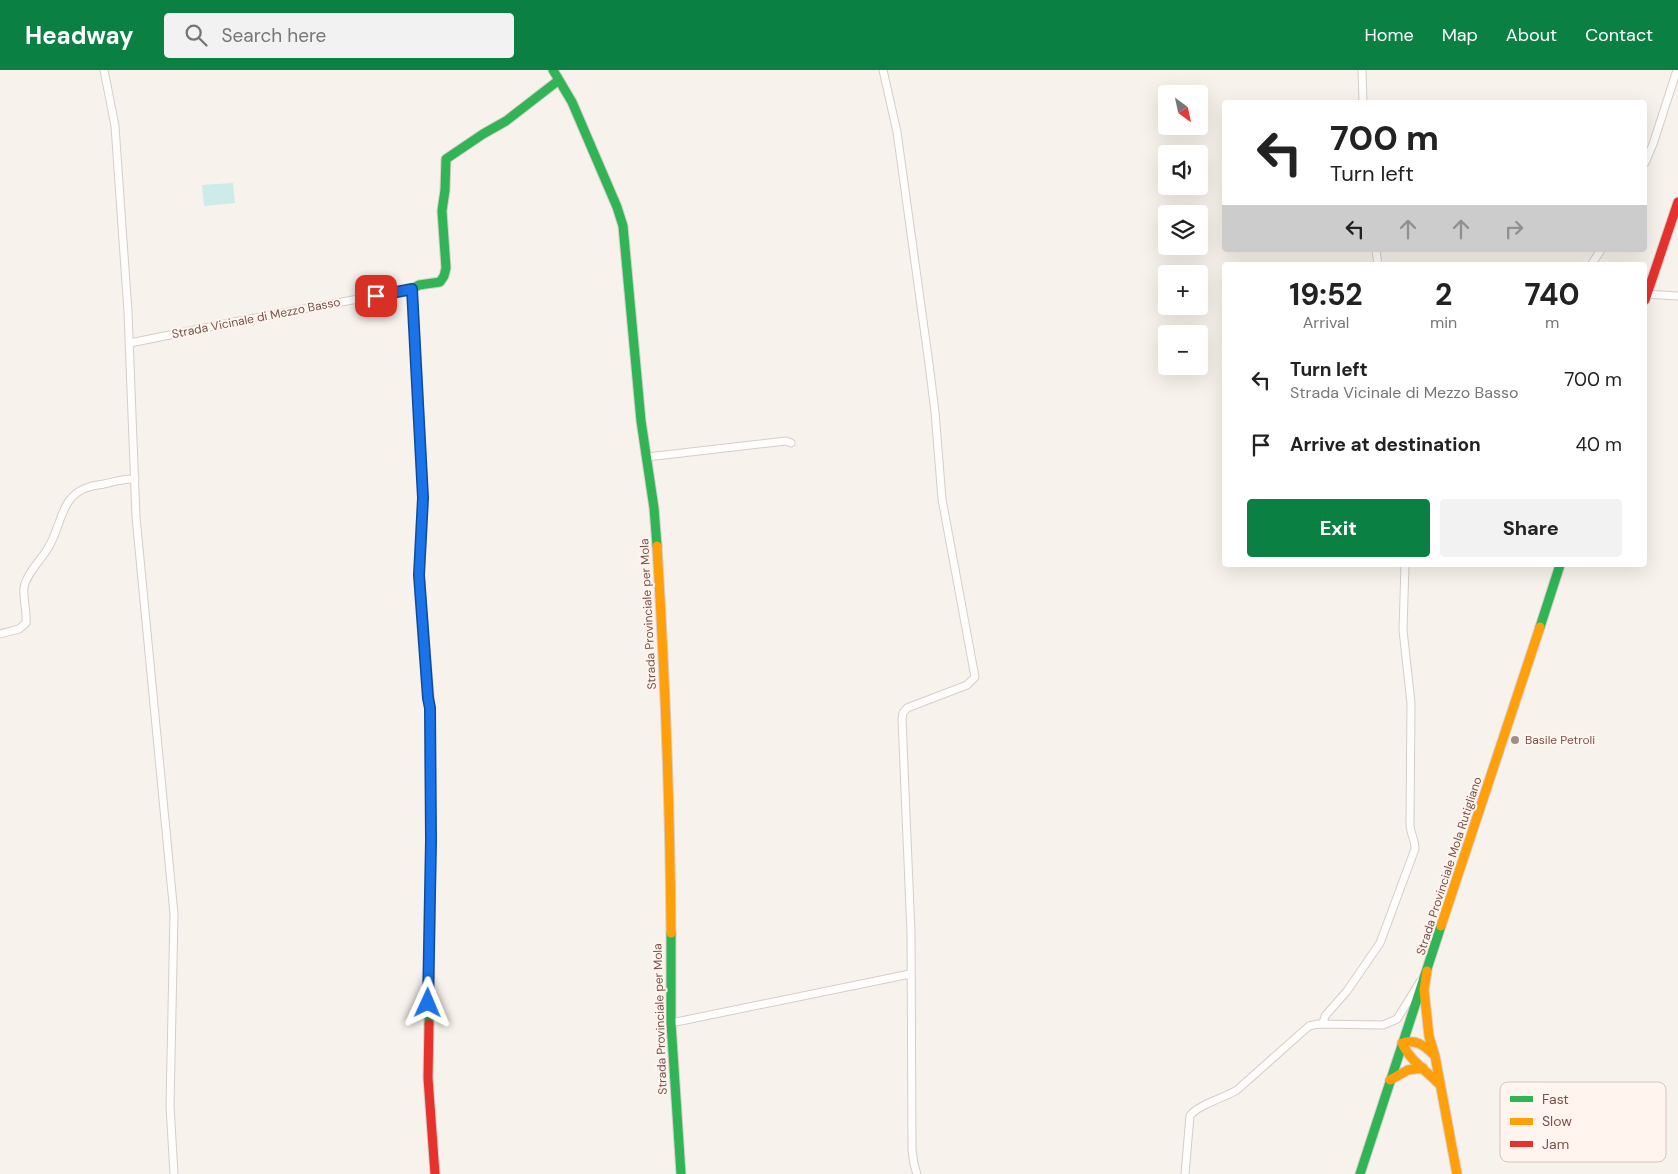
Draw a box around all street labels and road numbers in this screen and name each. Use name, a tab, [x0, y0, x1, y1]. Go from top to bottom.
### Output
street label: Strada Vicinale di Mezzo Basso	[170, 294, 342, 342]
street label: Strada Provinciale per Mola	[636, 538, 660, 690]
street label: Strada Provinciale Mola Rutigliano	[1413, 775, 1485, 957]
street label: Strada Provinciale per Mola	[649, 943, 671, 1095]

